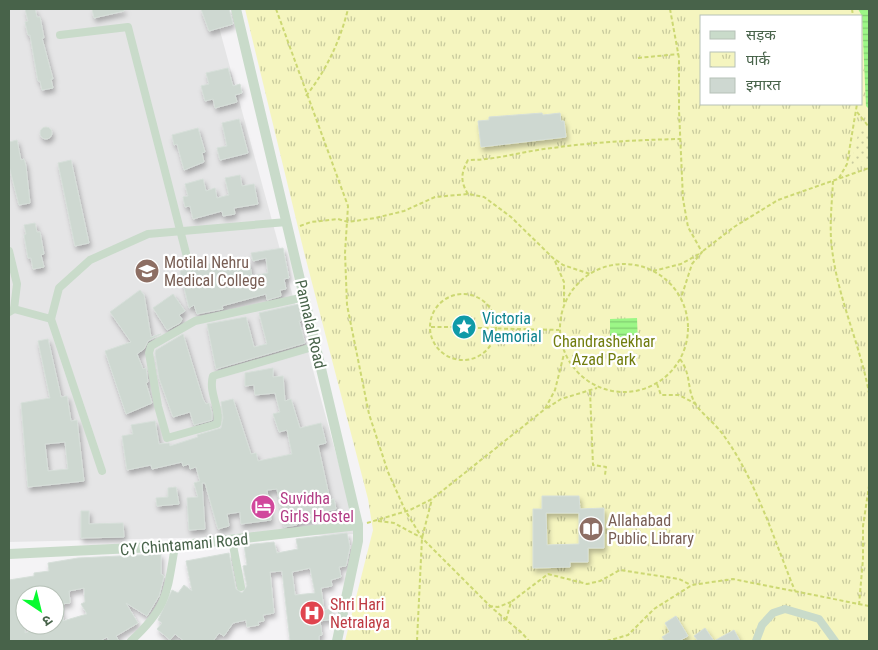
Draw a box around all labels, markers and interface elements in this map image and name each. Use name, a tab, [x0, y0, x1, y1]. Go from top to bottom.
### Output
legend	[700, 15, 863, 105]
text: सड़क	[746, 26, 776, 44]
text: पार्क	[746, 51, 770, 69]
text: इमारत	[746, 76, 781, 94]
place label: Motilal Nehru Medical College	[164, 253, 265, 290]
school or university icon: Motilal Nehru Medical College	[134, 258, 160, 284]
street label: Pannalal Road	[291, 278, 330, 370]
place label: Victoria Memorial	[482, 309, 542, 346]
place icon: Victoria Memorial	[451, 314, 477, 340]
park label: Chandrashekhar Azad Park	[553, 332, 655, 369]
place label: Suvidha Girls Hostel	[280, 489, 354, 526]
hotel icon: Suvidha Girls Hostel	[250, 494, 276, 520]
place label: Allahabad Public Library	[608, 511, 694, 548]
library icon: Allahabad Public Library	[578, 516, 604, 542]
street label: CY Chintamani Road	[119, 529, 249, 560]
north arrow	[15, 585, 65, 635]
place label: Shri Hari Netralaya	[330, 595, 390, 632]
hospital icon: Shri Hari Netralaya	[299, 600, 325, 626]
text: उ	[39, 612, 55, 630]

